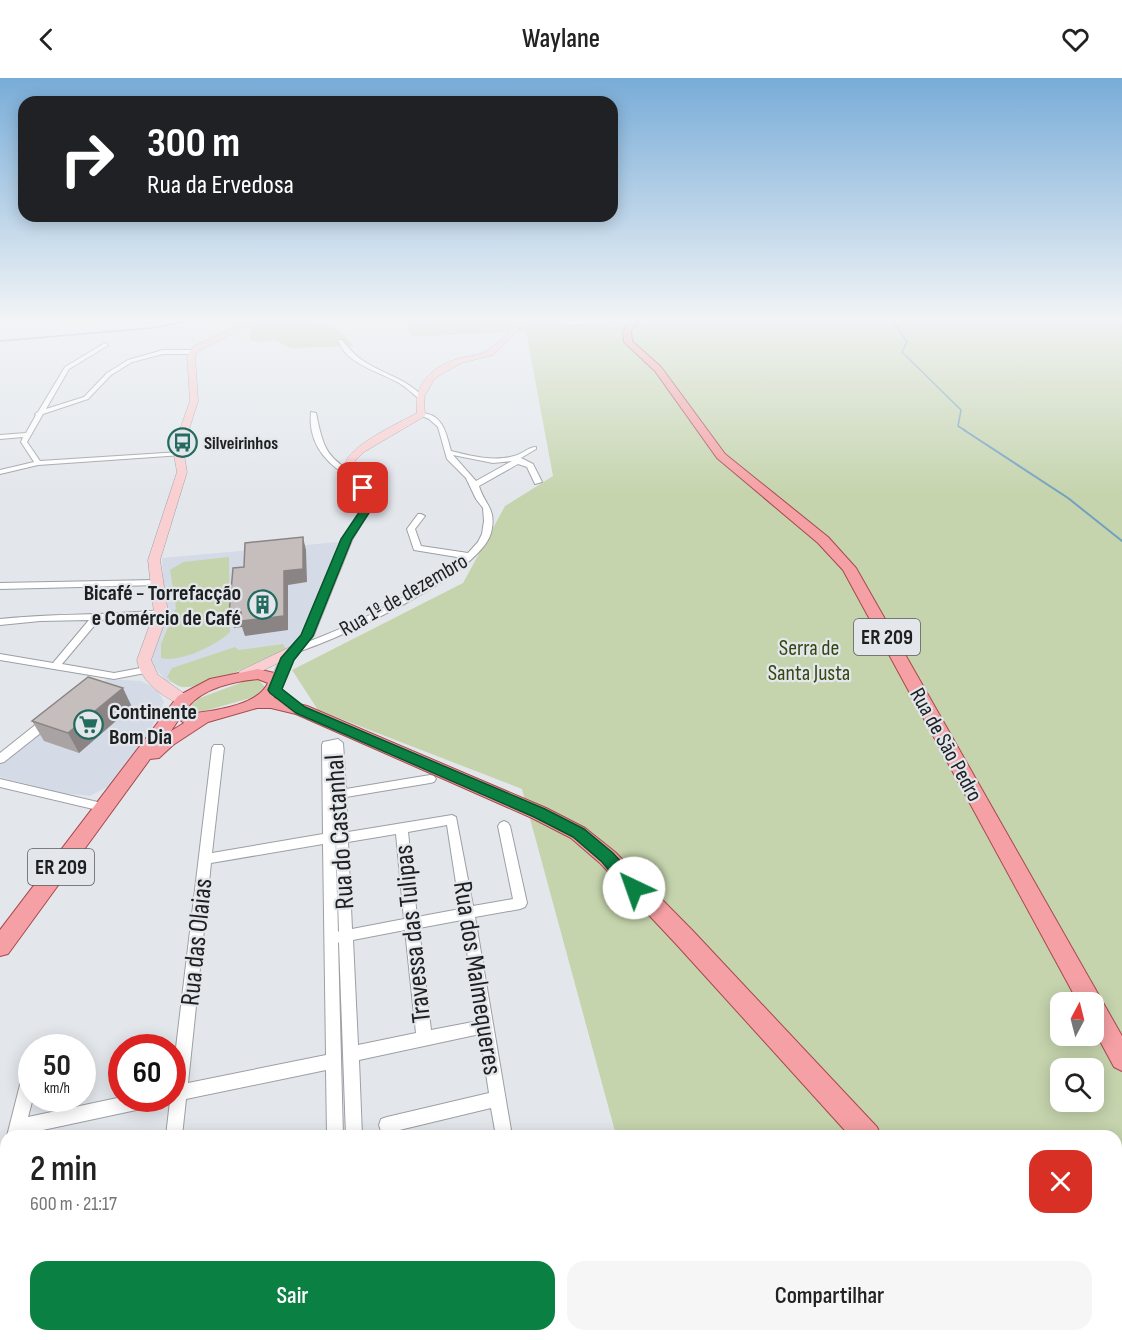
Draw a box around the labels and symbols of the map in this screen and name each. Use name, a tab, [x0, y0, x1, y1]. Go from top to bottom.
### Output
bus stop icon: Silveirinhos	[167, 427, 199, 459]
place label: Silveirinhos	[204, 433, 278, 454]
pin	[337, 462, 388, 513]
street label: Rua 1º de dezembro	[335, 548, 473, 643]
place label: Bicafé - Torrefacção e Comércio de Café	[84, 580, 241, 632]
building icon: Bicafé - Torrefacção e Comércio de Café	[246, 589, 278, 621]
road number: ER 209	[854, 619, 920, 655]
park label: Serra de Santa Justa	[768, 635, 850, 687]
street label: Rua de São Pedro	[903, 683, 988, 806]
place label: Continente Bom Dia	[109, 699, 197, 751]
supermarket icon: Continente Bom Dia	[72, 708, 104, 740]
street label: Rua do Castanhal	[319, 754, 361, 910]
street label: Travessa das Tulipas	[388, 843, 438, 1025]
road number: ER 209	[28, 849, 94, 885]
position arrow	[602, 856, 666, 920]
street label: Rua das Olaias	[174, 877, 220, 1007]
street label: Rua dos Malmequeres	[446, 879, 508, 1077]
north arrow	[1050, 992, 1104, 1046]
speed limit sign: 60	[108, 1034, 186, 1112]

